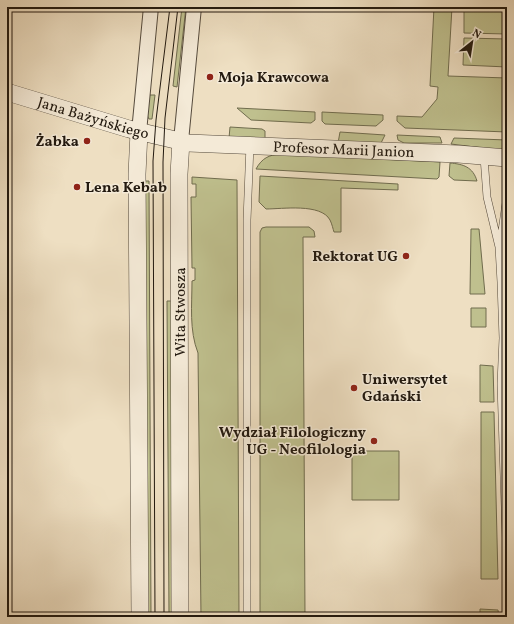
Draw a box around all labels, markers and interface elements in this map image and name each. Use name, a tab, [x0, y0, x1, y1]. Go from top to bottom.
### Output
north arrow	[452, 22, 492, 62]
text: N	[469, 26, 483, 43]
place label: Moja Krawcowa	[218, 68, 329, 89]
marker: Moja Krawcowa	[205, 72, 215, 82]
street label: Jana Bażyńskiego	[34, 93, 151, 145]
place label: Żabka	[35, 132, 79, 153]
marker: Żabka	[82, 136, 92, 146]
street label: Profesor Marii Janion	[272, 137, 415, 164]
place label: Lena Kebab	[85, 178, 167, 199]
marker: Lena Kebab	[72, 182, 82, 192]
place label: Rektorat UG	[312, 247, 398, 268]
marker: Rektorat UG	[401, 251, 411, 261]
street label: Wita Stwosza	[171, 267, 192, 357]
place label: Uniwersytet Gdański	[362, 370, 448, 408]
marker: Uniwersytet Gdański	[349, 383, 359, 393]
place label: Wydział Filologiczny UG - Neofilologia	[219, 423, 367, 461]
marker: Wydział Filologiczny UG - Neofilologia	[369, 436, 379, 446]

